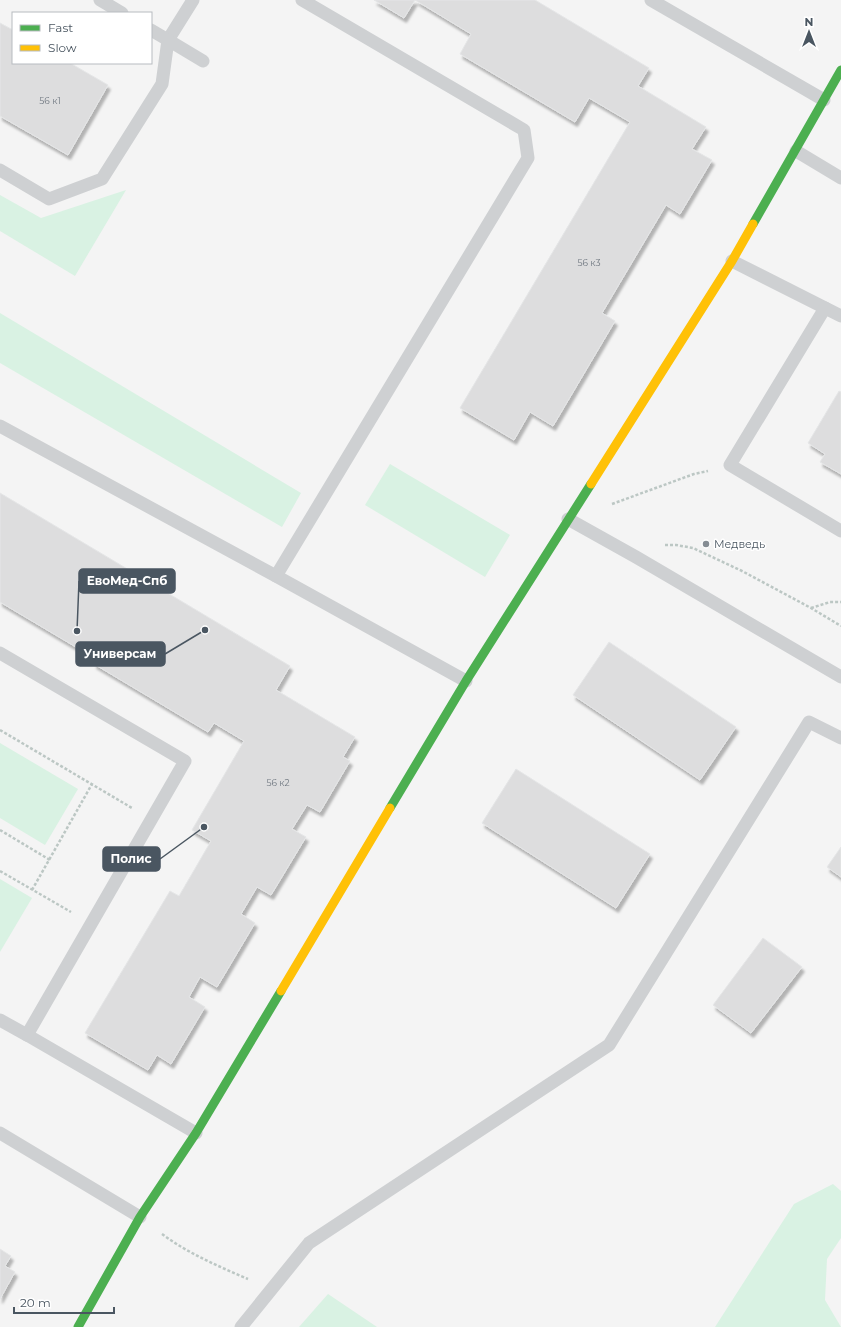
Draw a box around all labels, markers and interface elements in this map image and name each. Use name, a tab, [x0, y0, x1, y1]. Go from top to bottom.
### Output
legend	[12, 12, 152, 64]
north arrow	[789, 12, 829, 52]
text: N	[805, 15, 813, 29]
text: Fast	[48, 20, 73, 35]
text: Slow	[48, 40, 77, 55]
house number: 56 к1	[39, 95, 61, 106]
house number: 56 к3	[577, 257, 601, 268]
place label: Медведь	[714, 537, 765, 551]
marker: Медведь	[701, 539, 711, 549]
callout: ЕвоМед-Спб	[79, 569, 175, 593]
text: ЕвоМед-Спб	[87, 573, 167, 588]
callout: Универсам	[76, 642, 165, 666]
text: Универсам	[84, 646, 156, 661]
house number: 56 к2	[266, 777, 290, 788]
callout: Полис	[103, 847, 160, 871]
text: Полис	[110, 851, 152, 866]
scale bar	[14, 1289, 114, 1315]
text: 20 m	[20, 1295, 51, 1310]

